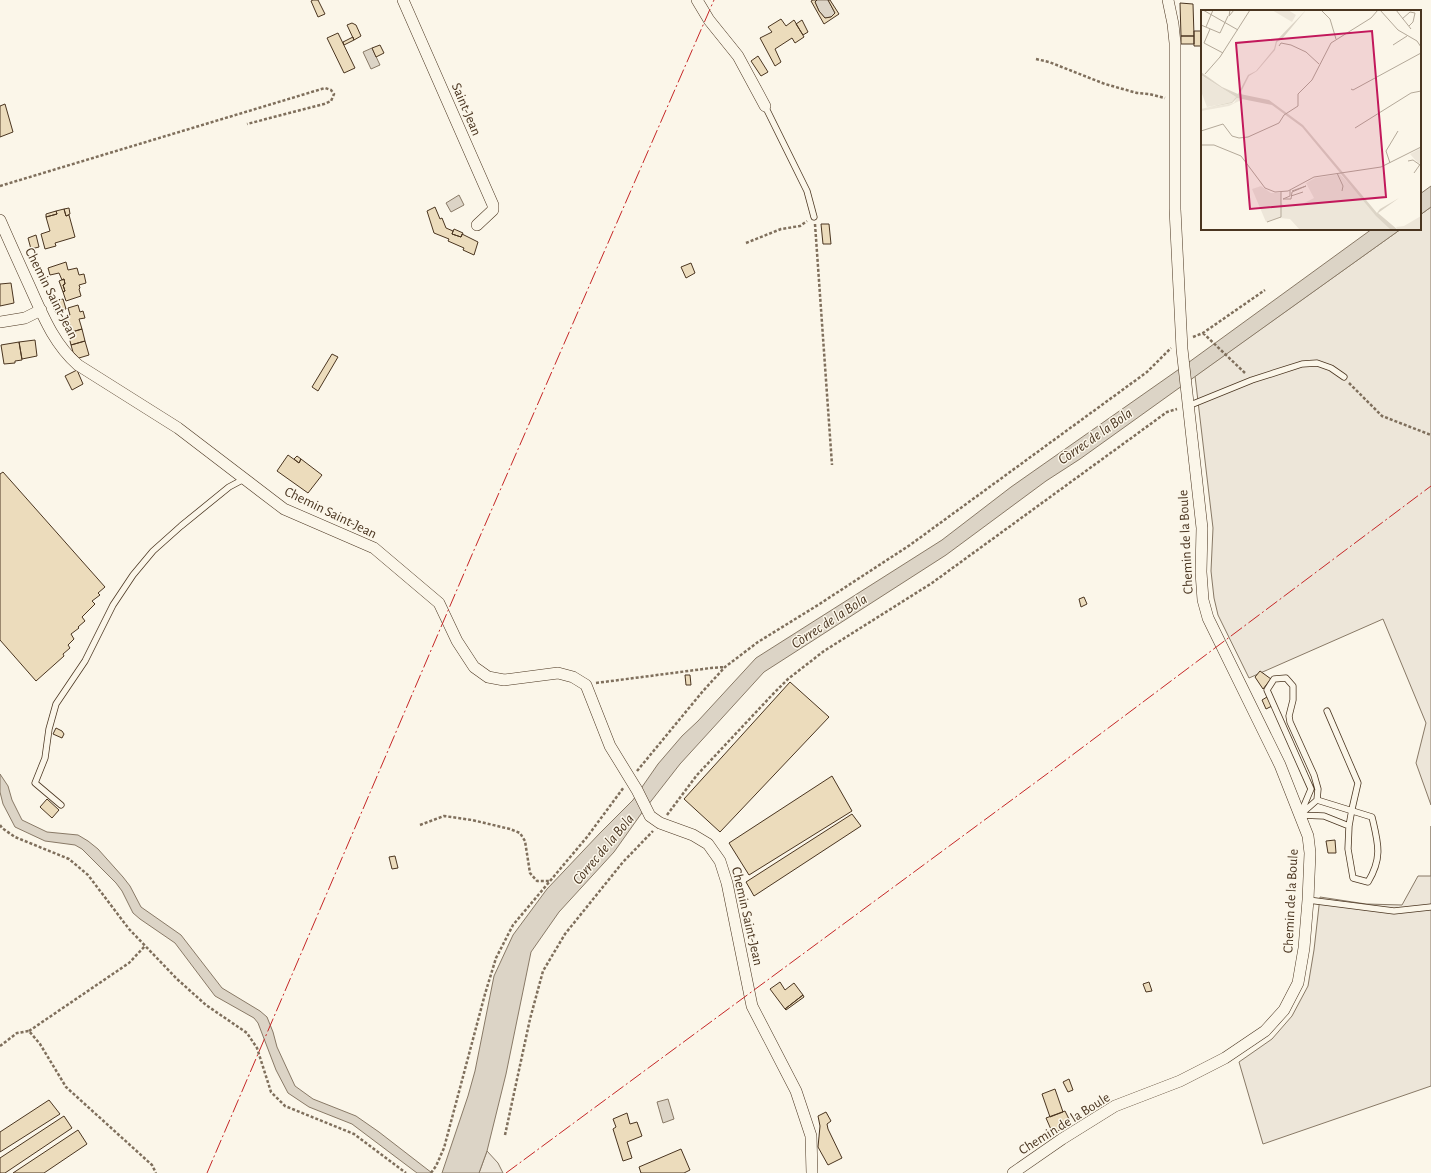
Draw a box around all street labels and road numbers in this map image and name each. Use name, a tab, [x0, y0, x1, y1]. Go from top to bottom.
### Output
street label: Saint-Jean	[449, 81, 483, 138]
street label: Chemin Saint-Jean	[22, 245, 80, 342]
street label: Chemin Saint-Jean	[282, 485, 379, 541]
street label: Chemin de la Boule	[1176, 489, 1196, 595]
street label: Chemin de la Boule	[1281, 848, 1301, 954]
street label: Chemin Saint-Jean	[729, 866, 765, 967]
street label: Chemin de la Boule	[1016, 1090, 1113, 1158]

